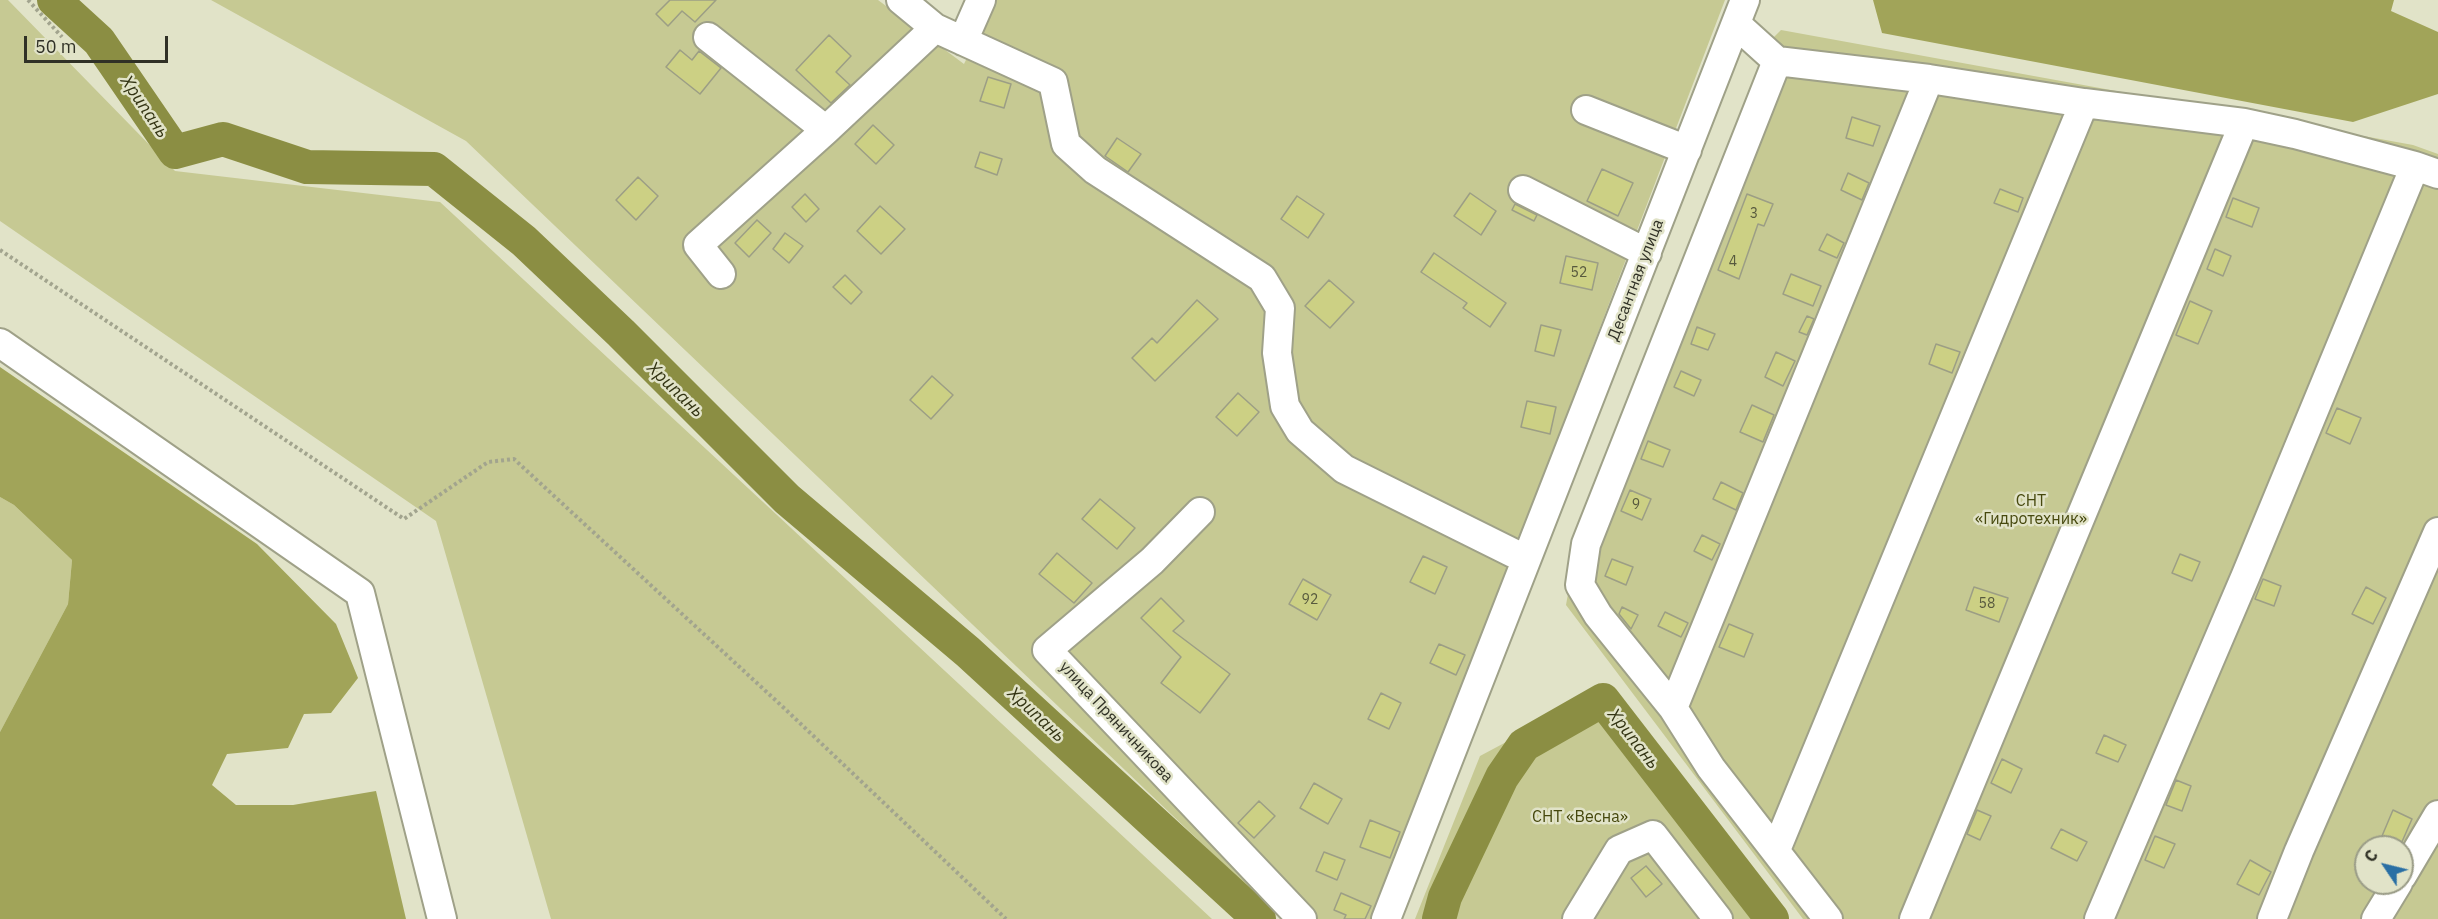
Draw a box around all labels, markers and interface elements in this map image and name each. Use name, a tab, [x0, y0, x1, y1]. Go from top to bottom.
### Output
scale bar	[27, 24, 171, 62]
text: 50 m	[35, 35, 77, 58]
water label: Хрипань	[115, 72, 173, 142]
house number: 3	[1750, 206, 1758, 222]
street label: Десантная улица	[1604, 217, 1668, 343]
house number: 4	[1729, 254, 1737, 270]
house number: 52	[1571, 265, 1587, 281]
water label: Хрипань	[642, 358, 708, 422]
park label: СНТ «Гидротехник»	[1975, 491, 2087, 529]
house number: 9	[1632, 497, 1640, 513]
house number: 92	[1302, 592, 1318, 608]
house number: 58	[1979, 596, 1995, 612]
street label: улица Пряничникова	[1055, 658, 1177, 786]
water label: Хрипань	[1003, 683, 1069, 747]
water label: Хрипань	[1603, 704, 1663, 774]
park label: СНТ «Весна»	[1532, 807, 1628, 827]
north arrow	[2354, 835, 2414, 895]
text: С	[2360, 846, 2382, 866]

